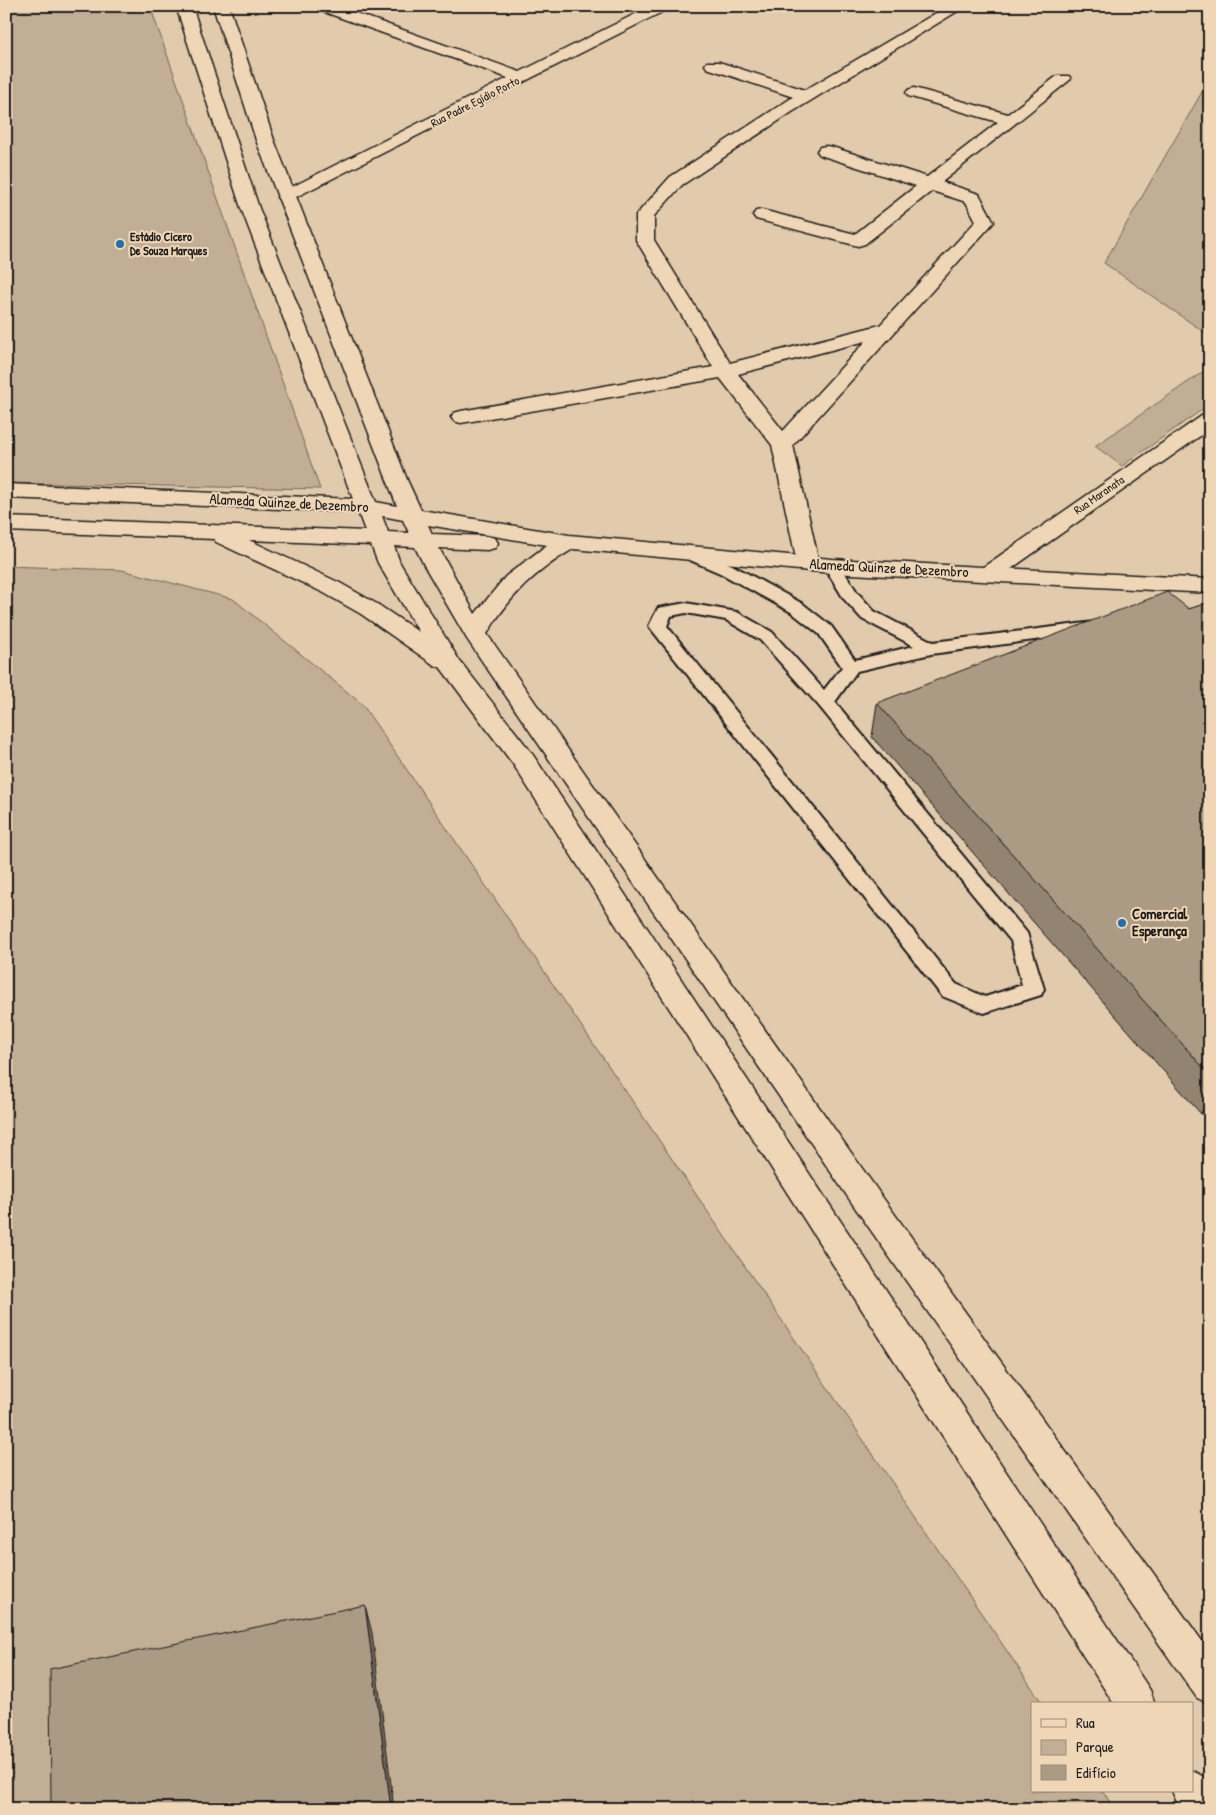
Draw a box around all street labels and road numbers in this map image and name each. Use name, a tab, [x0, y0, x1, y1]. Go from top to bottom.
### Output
street label: Rua Padre Egídio Porto	[427, 72, 522, 131]
street label: Rua Maranata	[1070, 471, 1128, 518]
street label: Alameda Quinze de Dezembro	[209, 488, 369, 517]
street label: Alameda Quinze de Dezembro	[809, 553, 969, 582]

